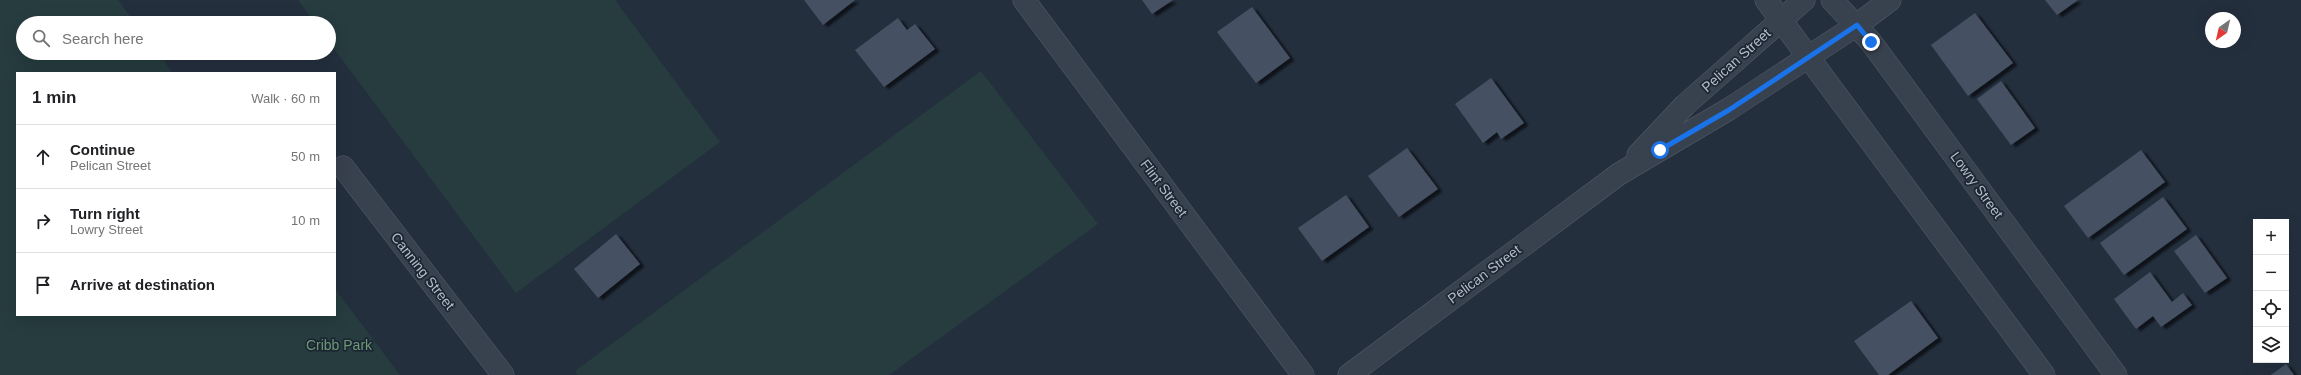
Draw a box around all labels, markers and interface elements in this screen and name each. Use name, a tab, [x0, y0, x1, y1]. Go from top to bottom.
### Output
north arrow	[2205, 12, 2241, 48]
search box	[16, 16, 336, 60]
street label: Pelican Street	[1698, 25, 1774, 95]
icon: search	[30, 27, 52, 49]
text: Search here	[62, 30, 144, 47]
route end	[1862, 33, 1880, 51]
text: 1 min	[32, 88, 76, 107]
text: Walk · 60 m	[251, 91, 320, 106]
text: Continue	[70, 141, 135, 158]
route start	[1651, 141, 1669, 159]
icon: ahead	[32, 146, 54, 168]
text: 50 m	[291, 149, 320, 164]
street label: Lowry Street	[1947, 149, 2007, 222]
street label: Flint Street	[1137, 156, 1191, 220]
text: Pelican Street	[70, 158, 151, 173]
text: Turn right	[70, 205, 140, 222]
icon: right	[32, 210, 54, 232]
text: 10 m	[291, 213, 320, 228]
map controls	[2253, 219, 2289, 363]
button: +	[2253, 219, 2289, 255]
text: Lowry Street	[70, 222, 143, 237]
street label: Canning Street	[388, 229, 458, 313]
street label: Pelican Street	[1444, 241, 1524, 307]
button: −	[2253, 255, 2289, 291]
icon: arrive	[32, 274, 54, 296]
text: Arrive at destination	[70, 276, 215, 293]
button: locate	[2253, 291, 2289, 327]
button: layers	[2253, 327, 2289, 363]
park label: Cribb Park	[306, 337, 373, 353]

